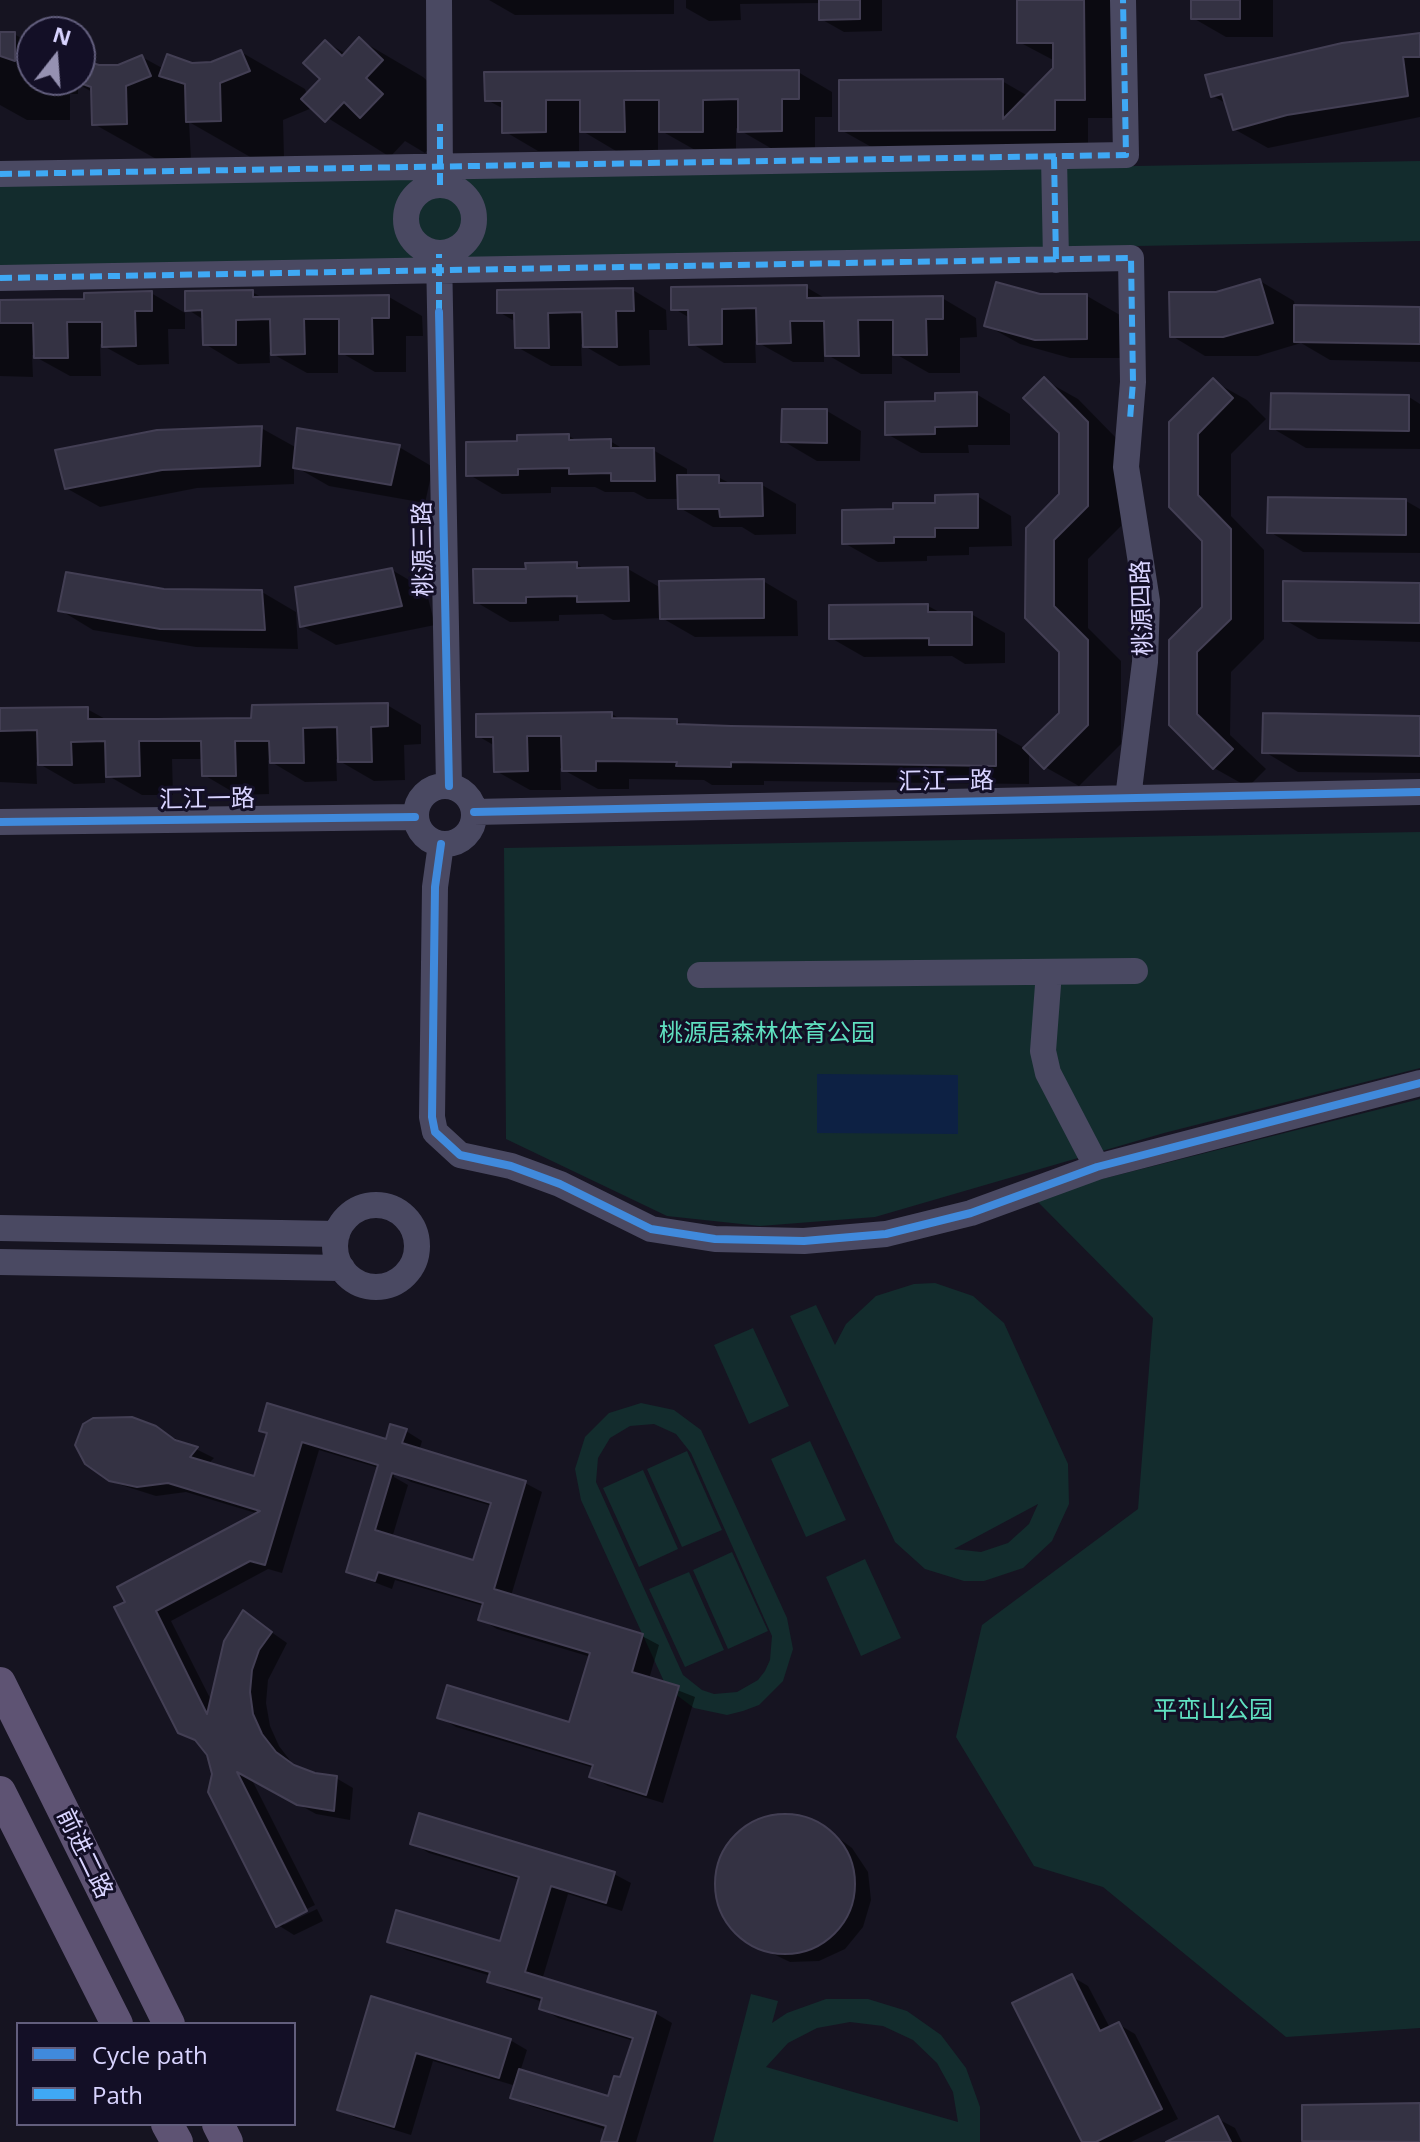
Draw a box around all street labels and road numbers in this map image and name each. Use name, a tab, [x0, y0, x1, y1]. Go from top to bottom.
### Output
street label: 桃源三路	[409, 501, 439, 597]
street label: 桃源四路	[1127, 560, 1159, 656]
street label: 汇江一路	[898, 767, 994, 797]
street label: 汇江一路	[159, 785, 255, 815]
street label: 前进二路	[50, 1805, 118, 1903]

